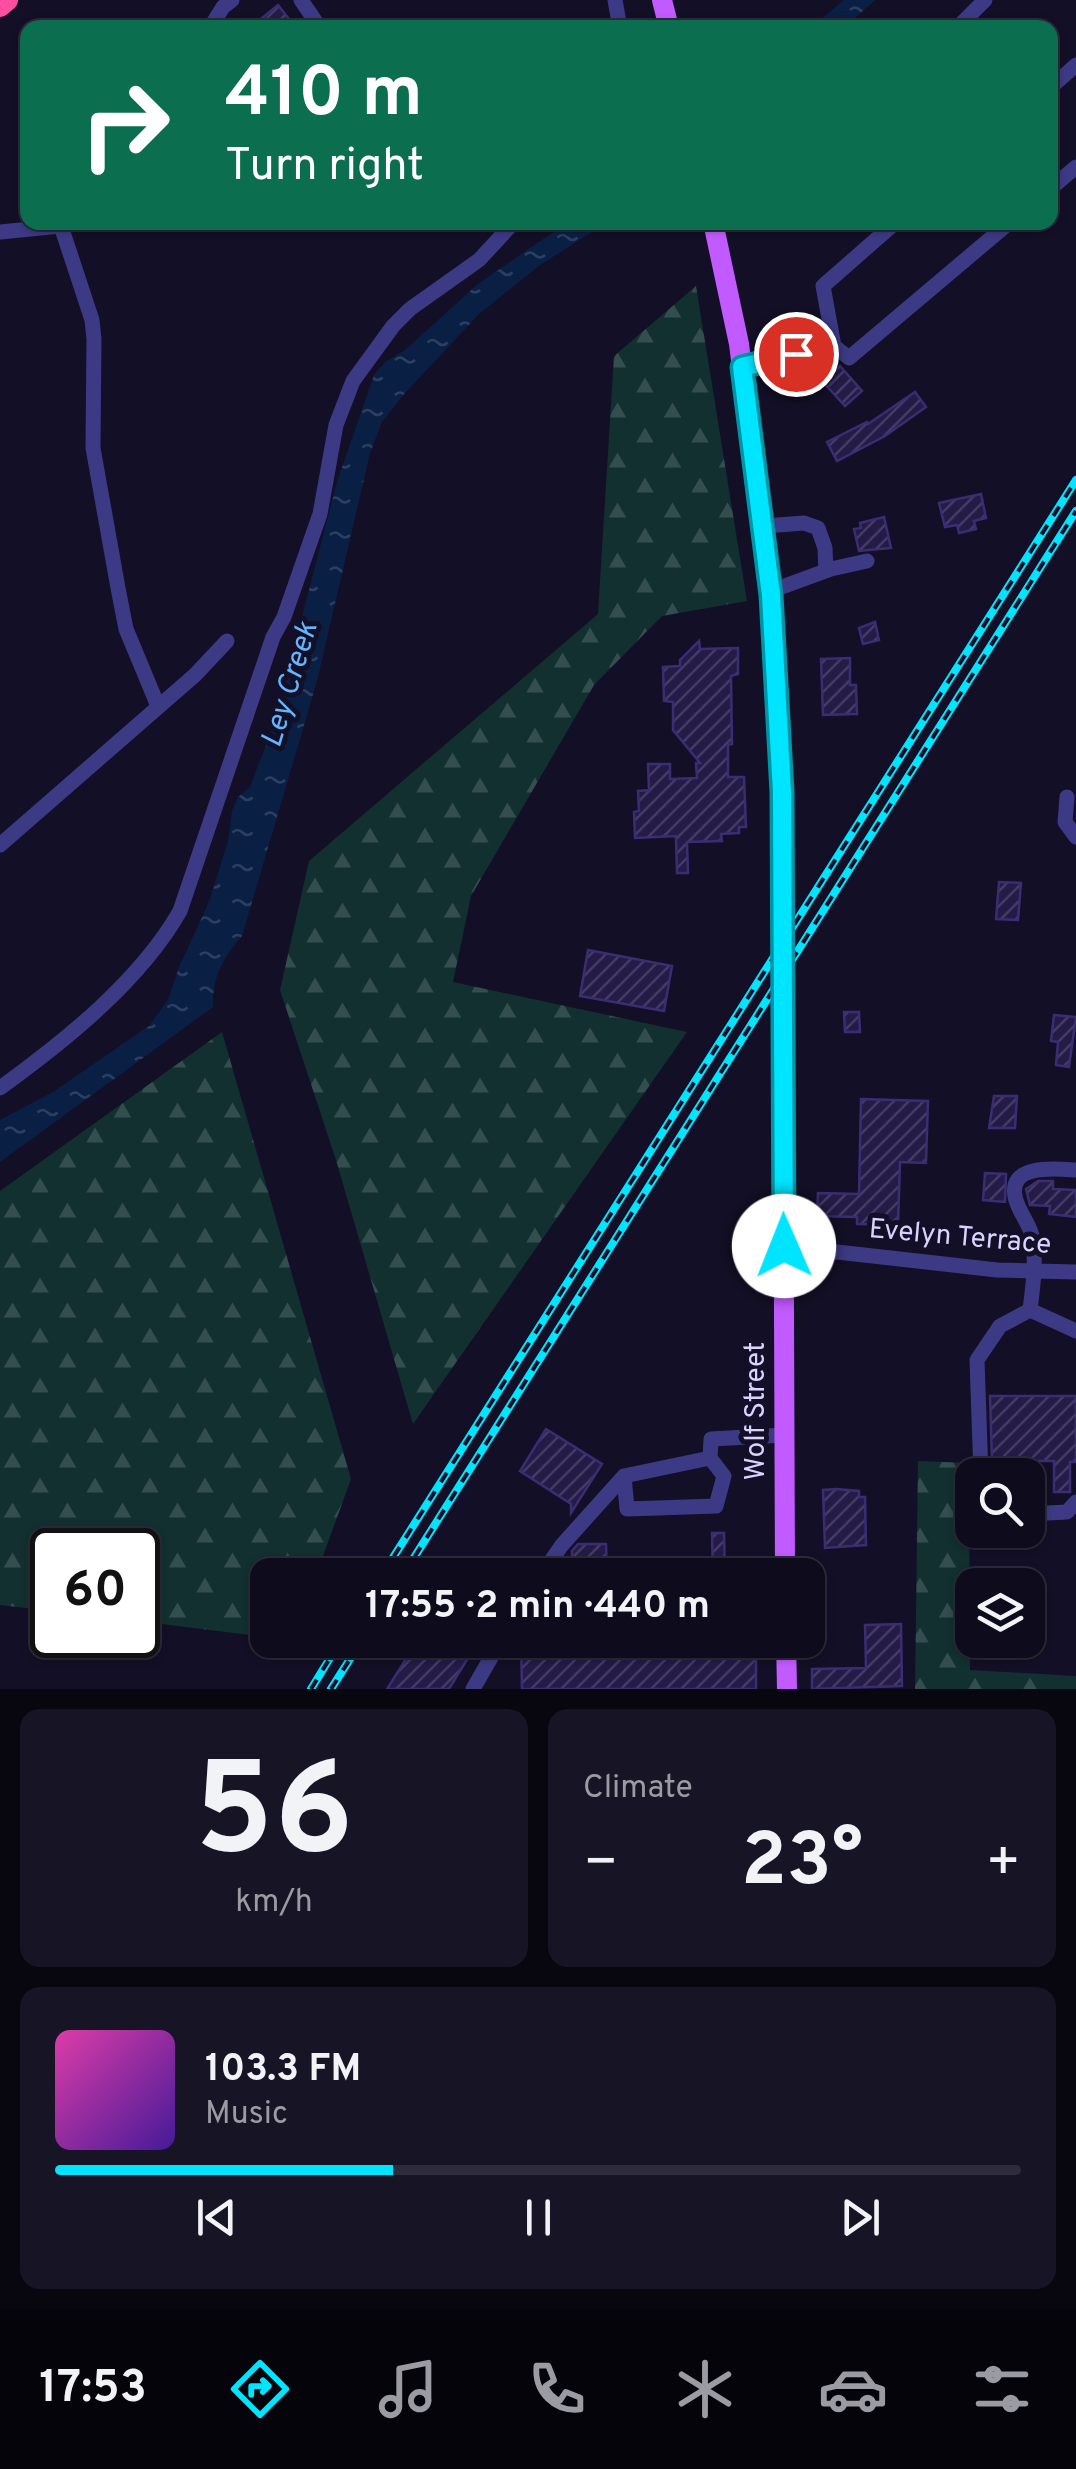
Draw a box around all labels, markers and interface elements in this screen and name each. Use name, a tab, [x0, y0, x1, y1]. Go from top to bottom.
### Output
text: 410 m	[225, 52, 423, 141]
icon: right	[60, 60, 190, 190]
text: Turn right	[225, 139, 424, 196]
pin	[754, 312, 839, 397]
icon: arrive	[769, 327, 824, 382]
water label: Ley Creek	[254, 617, 328, 752]
position arrow	[732, 1194, 836, 1298]
street label: Evelyn Terrace	[867, 1212, 1053, 1264]
street label: Wolf Street	[739, 1342, 775, 1480]
map controls	[955, 1458, 1045, 1658]
button: search	[955, 1458, 1045, 1548]
speed limit sign: 60	[30, 1528, 160, 1658]
button: layers	[955, 1568, 1045, 1658]
text: 17:55 · 2 min · 440 m	[365, 1583, 710, 1632]
text: 56	[194, 1735, 354, 1900]
text: Climate	[583, 1769, 693, 1809]
text: 23°	[741, 1817, 863, 1912]
text: −	[583, 1830, 618, 1900]
text: +	[986, 1830, 1021, 1900]
text: km/h	[235, 1883, 313, 1923]
text: 103.3 FM	[205, 2046, 361, 2095]
text: Music	[205, 2095, 288, 2135]
icon: previous	[189, 2190, 244, 2245]
icon: pause	[511, 2190, 566, 2245]
icon: next	[833, 2190, 888, 2245]
icon: directions	[225, 2354, 295, 2424]
icon: music	[373, 2354, 443, 2424]
icon: phone	[522, 2354, 592, 2424]
icon: climate	[670, 2354, 740, 2424]
icon: car	[818, 2354, 888, 2424]
icon: filters	[967, 2354, 1037, 2424]
text: 17:53	[39, 2361, 147, 2418]

